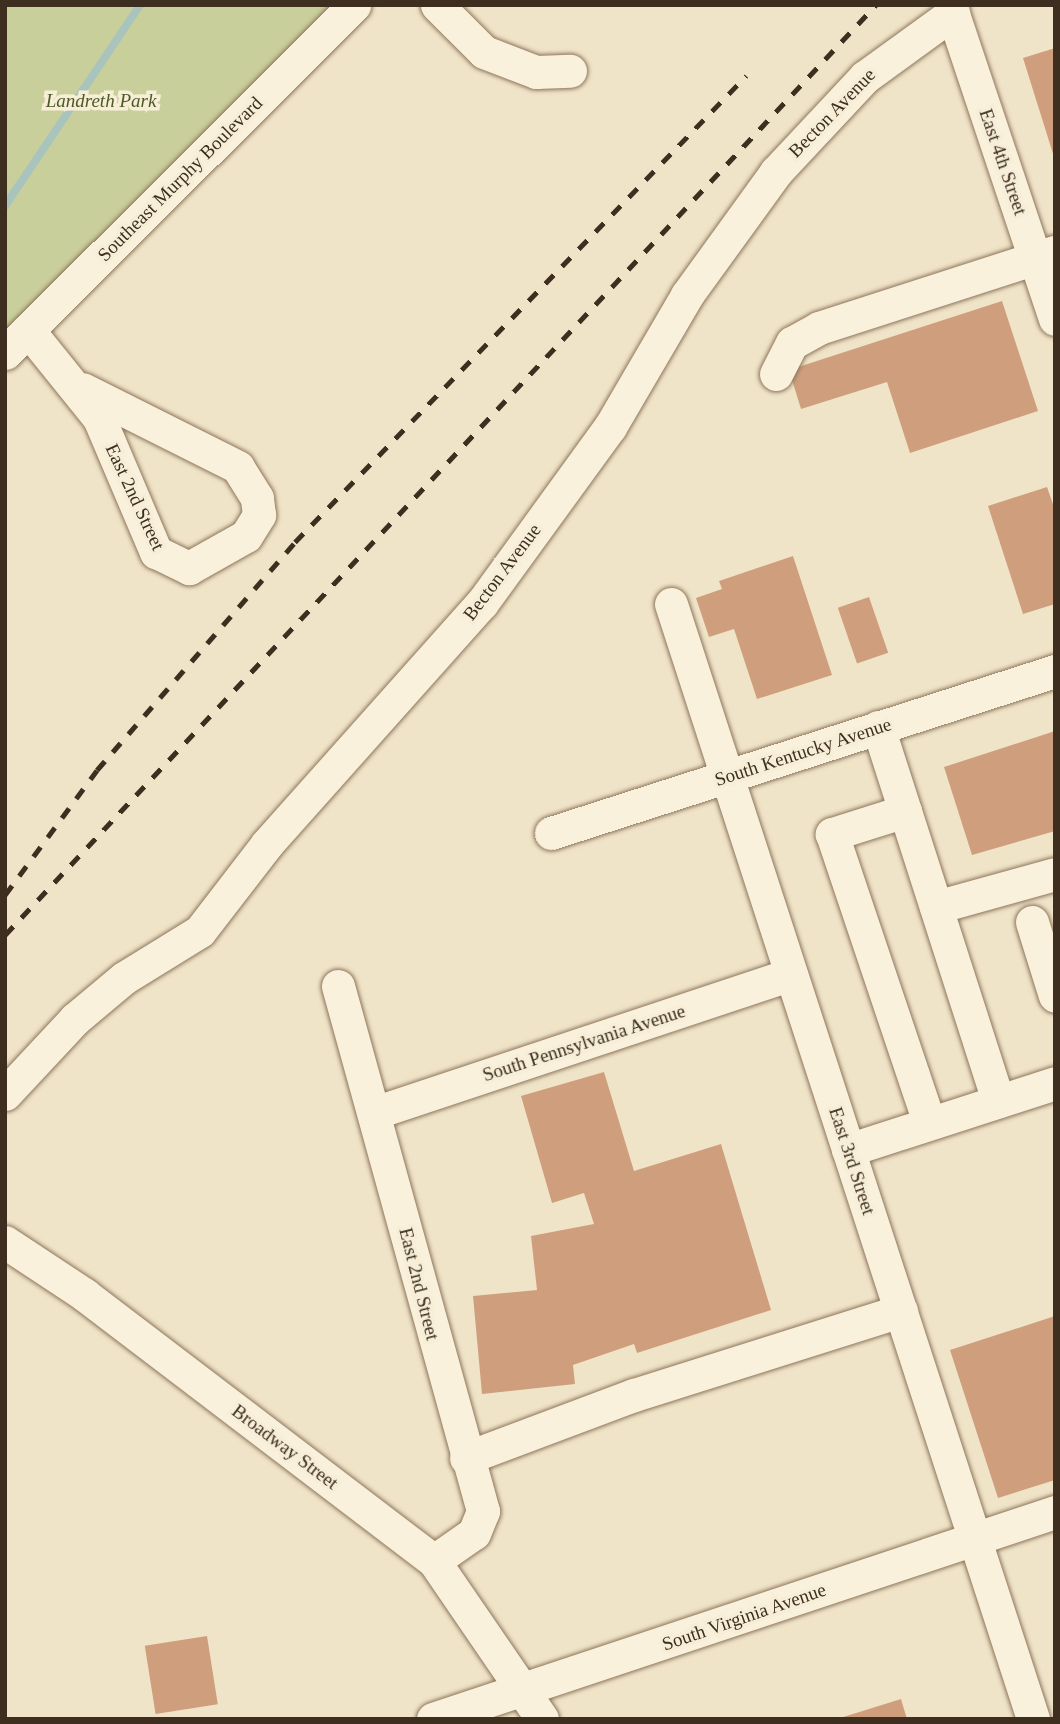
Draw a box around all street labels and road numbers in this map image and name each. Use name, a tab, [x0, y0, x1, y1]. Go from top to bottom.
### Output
street label: Becton Avenue	[783, 63, 881, 163]
street label: Southeast Murphy Boulevard	[93, 92, 267, 266]
street label: East 4th Street	[974, 106, 1032, 218]
street label: East 2nd Street	[100, 440, 170, 554]
street label: Becton Avenue	[458, 519, 546, 625]
street label: South Kentucky Avenue	[711, 713, 895, 791]
street label: South Pennsylvania Avenue	[479, 999, 689, 1087]
street label: East 3rd Street	[824, 1104, 880, 1218]
street label: East 2nd Street	[394, 1225, 444, 1343]
street label: Broadway Street	[227, 1400, 343, 1494]
street label: South Virginia Avenue	[658, 1578, 830, 1656]

